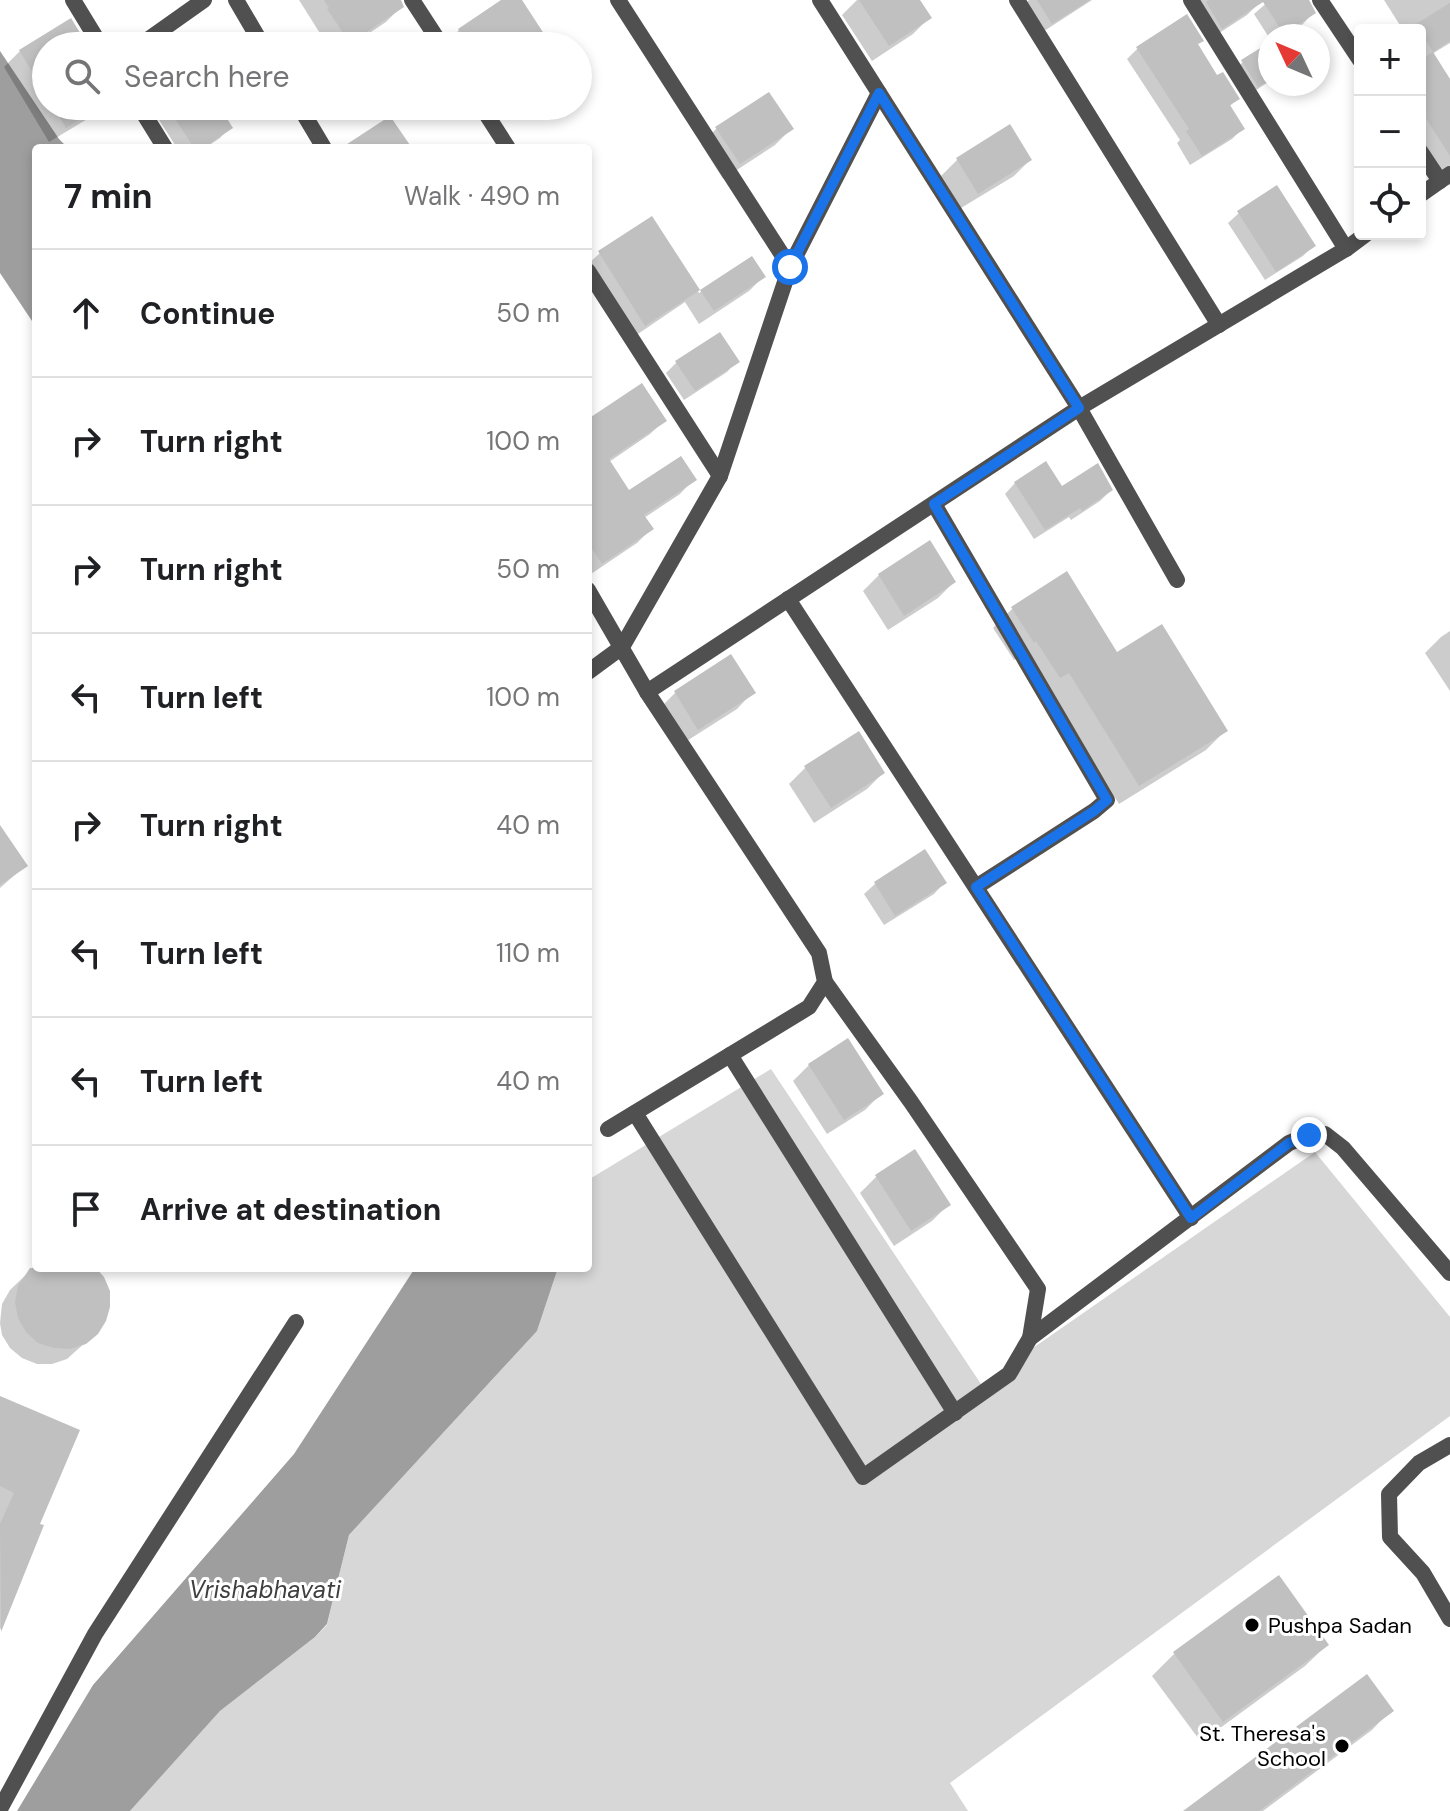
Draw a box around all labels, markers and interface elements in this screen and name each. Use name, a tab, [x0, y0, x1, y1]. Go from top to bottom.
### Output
north arrow	[1258, 24, 1330, 96]
map controls	[1354, 24, 1426, 240]
button: +	[1354, 24, 1426, 96]
search box	[32, 32, 592, 120]
icon: search	[60, 54, 104, 98]
text: Search here	[124, 57, 290, 96]
button: −	[1354, 96, 1426, 168]
button: locate	[1354, 168, 1426, 240]
text: 7 min	[64, 174, 153, 219]
text: Walk · 490 m	[404, 179, 560, 213]
route start	[772, 249, 808, 285]
icon: ahead	[64, 291, 108, 335]
text: Continue	[140, 294, 275, 333]
text: 50 m	[496, 296, 560, 330]
icon: right	[64, 419, 108, 463]
text: Turn right	[140, 422, 283, 461]
text: 100 m	[486, 424, 560, 458]
icon: right	[64, 547, 108, 591]
text: Turn right	[140, 550, 283, 589]
text: 50 m	[496, 552, 560, 586]
icon: left	[64, 675, 108, 719]
text: Turn left	[140, 678, 263, 717]
text: 100 m	[486, 680, 560, 714]
icon: right	[64, 803, 108, 847]
text: Turn right	[140, 806, 283, 845]
text: 40 m	[496, 808, 560, 842]
icon: left	[64, 931, 108, 975]
text: Turn left	[140, 934, 263, 973]
text: 110 m	[496, 936, 560, 970]
icon: left	[64, 1059, 108, 1103]
text: Turn left	[140, 1062, 263, 1101]
text: 40 m	[496, 1064, 560, 1098]
route end	[1291, 1117, 1327, 1153]
icon: arrive	[64, 1187, 108, 1231]
text: Arrive at destination	[140, 1190, 441, 1229]
water label: Vrishabhavati	[189, 1574, 342, 1605]
place label: Pushpa Sadan	[1268, 1611, 1412, 1640]
marker: Pushpa Sadan	[1243, 1616, 1261, 1634]
place label: St. Theresa's School	[1199, 1719, 1326, 1773]
marker: St. Theresa's School	[1333, 1737, 1351, 1755]

